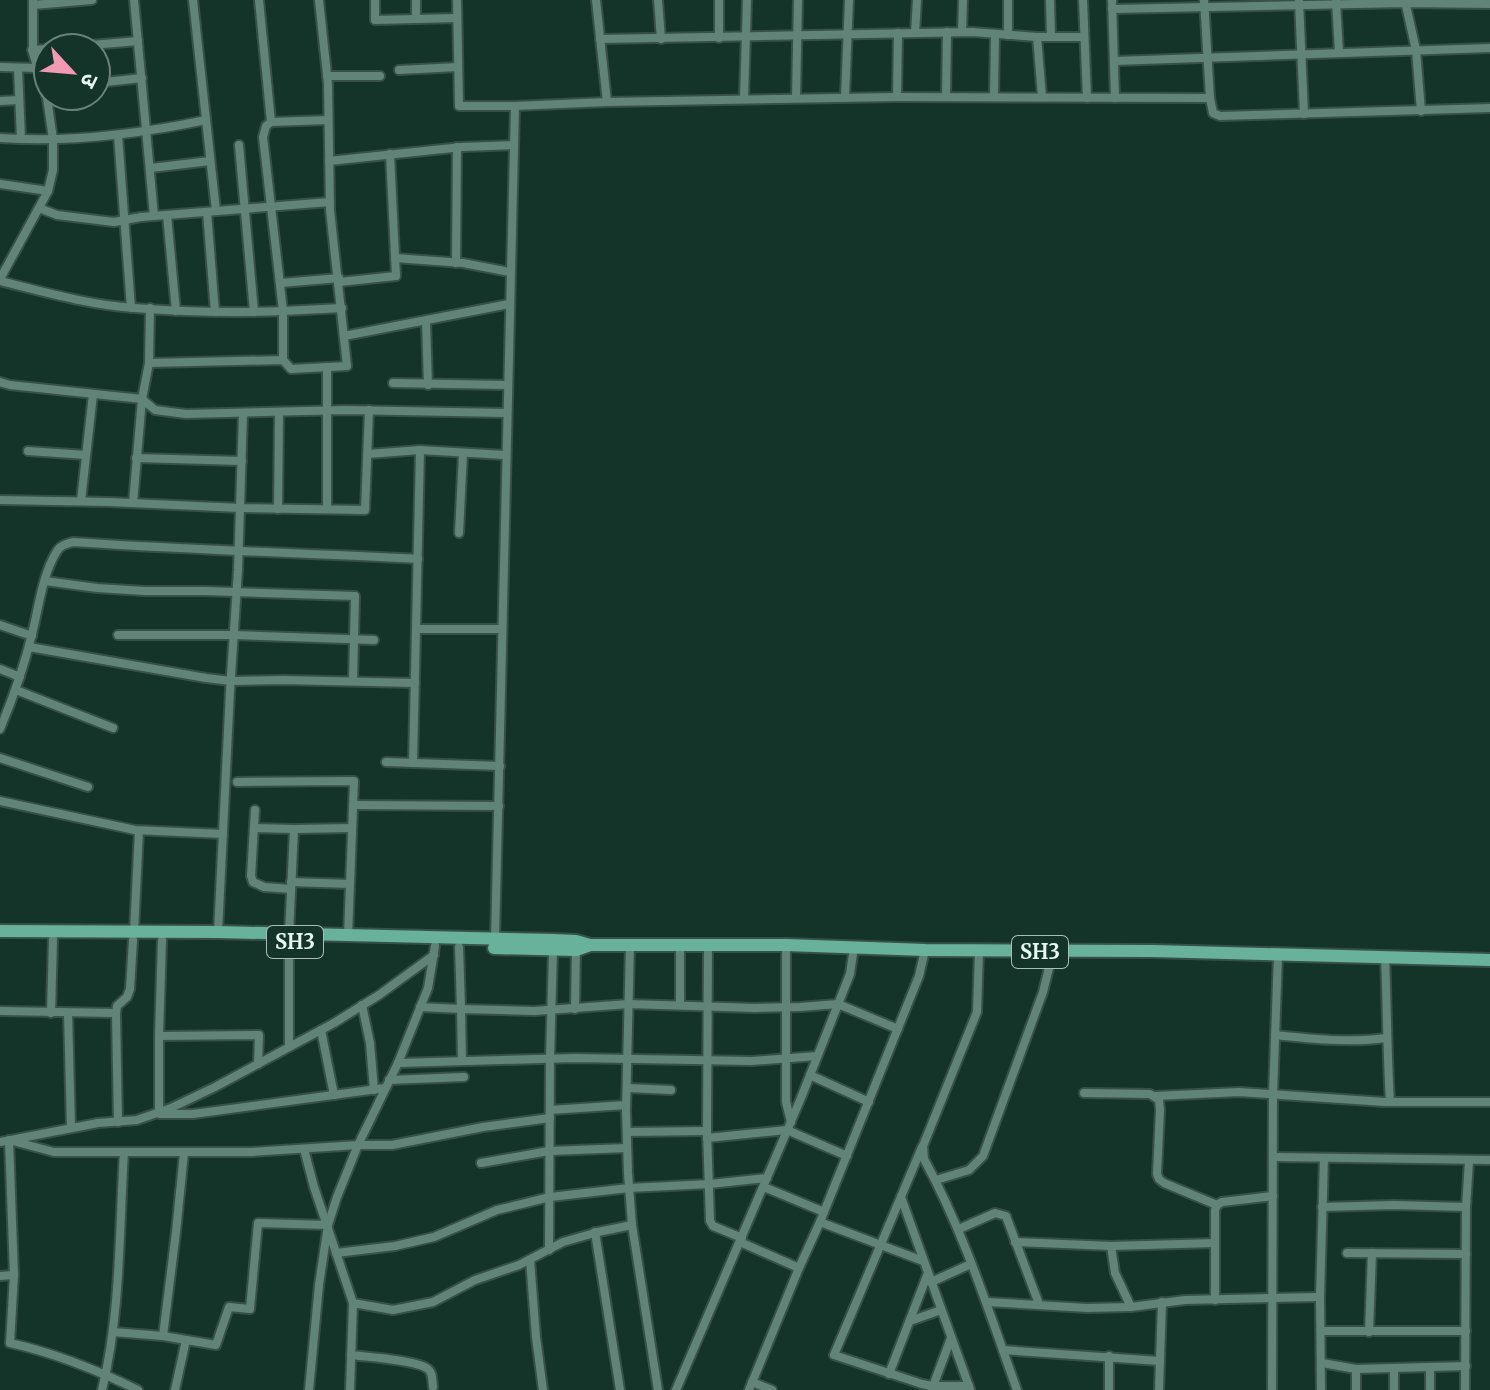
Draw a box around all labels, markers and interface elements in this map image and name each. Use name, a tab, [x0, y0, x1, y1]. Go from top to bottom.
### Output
north arrow	[32, 32, 112, 112]
text: उ	[74, 69, 105, 94]
road number: SH3	[267, 926, 323, 958]
road number: SH3	[1012, 936, 1068, 968]

